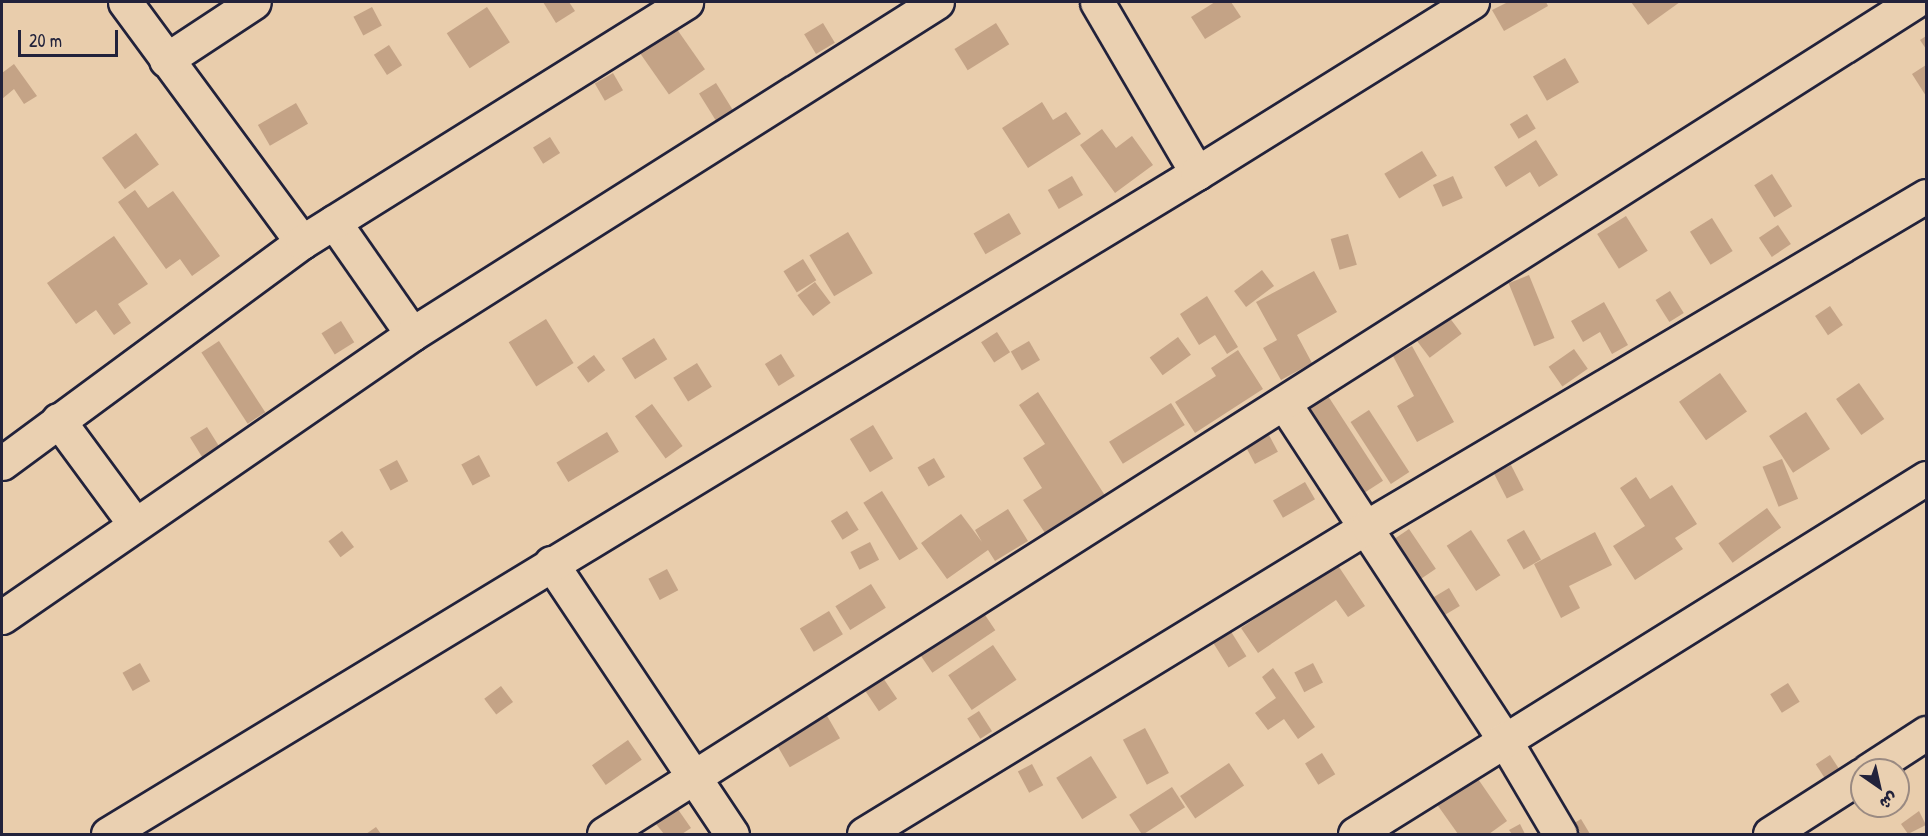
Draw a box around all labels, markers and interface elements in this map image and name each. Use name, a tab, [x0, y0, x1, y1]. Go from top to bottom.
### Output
scale bar	[21, 18, 122, 56]
text: 20 m	[29, 28, 62, 53]
north arrow	[1850, 758, 1910, 818]
text: ش	[1876, 787, 1902, 815]

